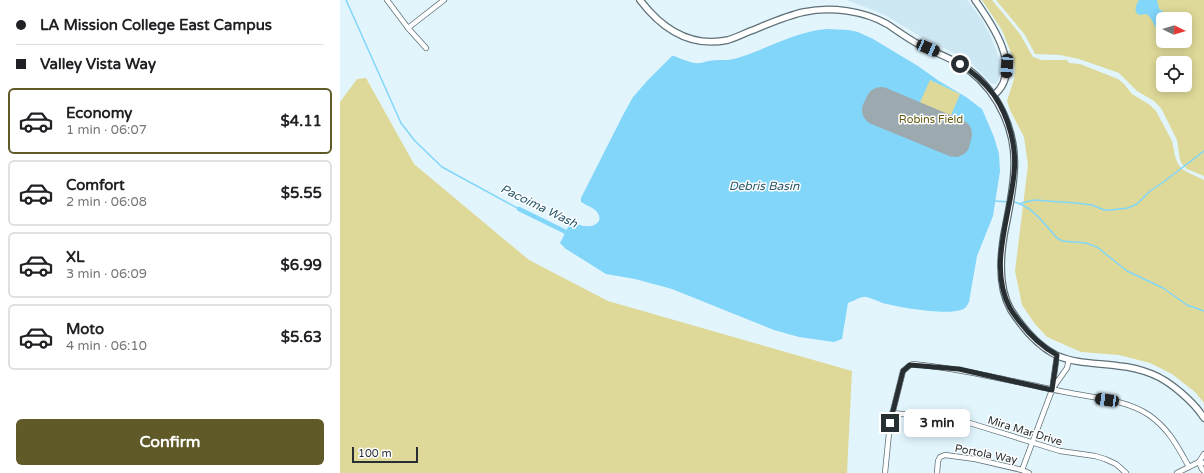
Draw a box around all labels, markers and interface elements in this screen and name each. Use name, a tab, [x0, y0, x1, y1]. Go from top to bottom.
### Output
north arrow	[1156, 12, 1192, 48]
map controls	[1156, 12, 1192, 92]
text: LA Mission College East Campus	[40, 16, 272, 34]
car	[915, 38, 941, 58]
car	[1000, 54, 1014, 78]
text: Valley Vista Way	[40, 55, 156, 73]
route start	[951, 55, 969, 73]
button: locate	[1156, 56, 1192, 92]
icon: car	[18, 103, 54, 139]
text: Economy	[66, 104, 132, 122]
text: $4.11	[281, 112, 322, 130]
park label: Robins Field	[899, 113, 963, 126]
text: 1 min · 06:07	[66, 122, 147, 138]
icon: car	[18, 175, 54, 211]
text: Comfort	[66, 176, 125, 194]
water label: Debris Basin	[729, 179, 800, 193]
water label: Pacoima Wash	[498, 181, 580, 231]
text: $5.55	[281, 184, 322, 202]
text: 2 min · 06:08	[66, 194, 147, 210]
icon: car	[18, 247, 54, 283]
text: XL	[66, 248, 85, 266]
text: $6.99	[281, 256, 322, 274]
text: 3 min · 06:09	[66, 266, 147, 282]
icon: car	[18, 319, 54, 355]
text: Moto	[66, 320, 104, 338]
text: $5.63	[281, 328, 322, 346]
text: 4 min · 06:10	[66, 338, 147, 354]
car	[1094, 392, 1120, 408]
callout: 3 min	[904, 409, 970, 437]
street label: Mira Mar Drive	[986, 413, 1064, 449]
route end	[881, 414, 899, 432]
text: 3 min	[920, 415, 954, 431]
button: Confirm	[16, 419, 324, 465]
street label: Portola Way	[954, 442, 1018, 466]
scale bar	[352, 445, 418, 464]
text: 100 m	[358, 447, 392, 460]

